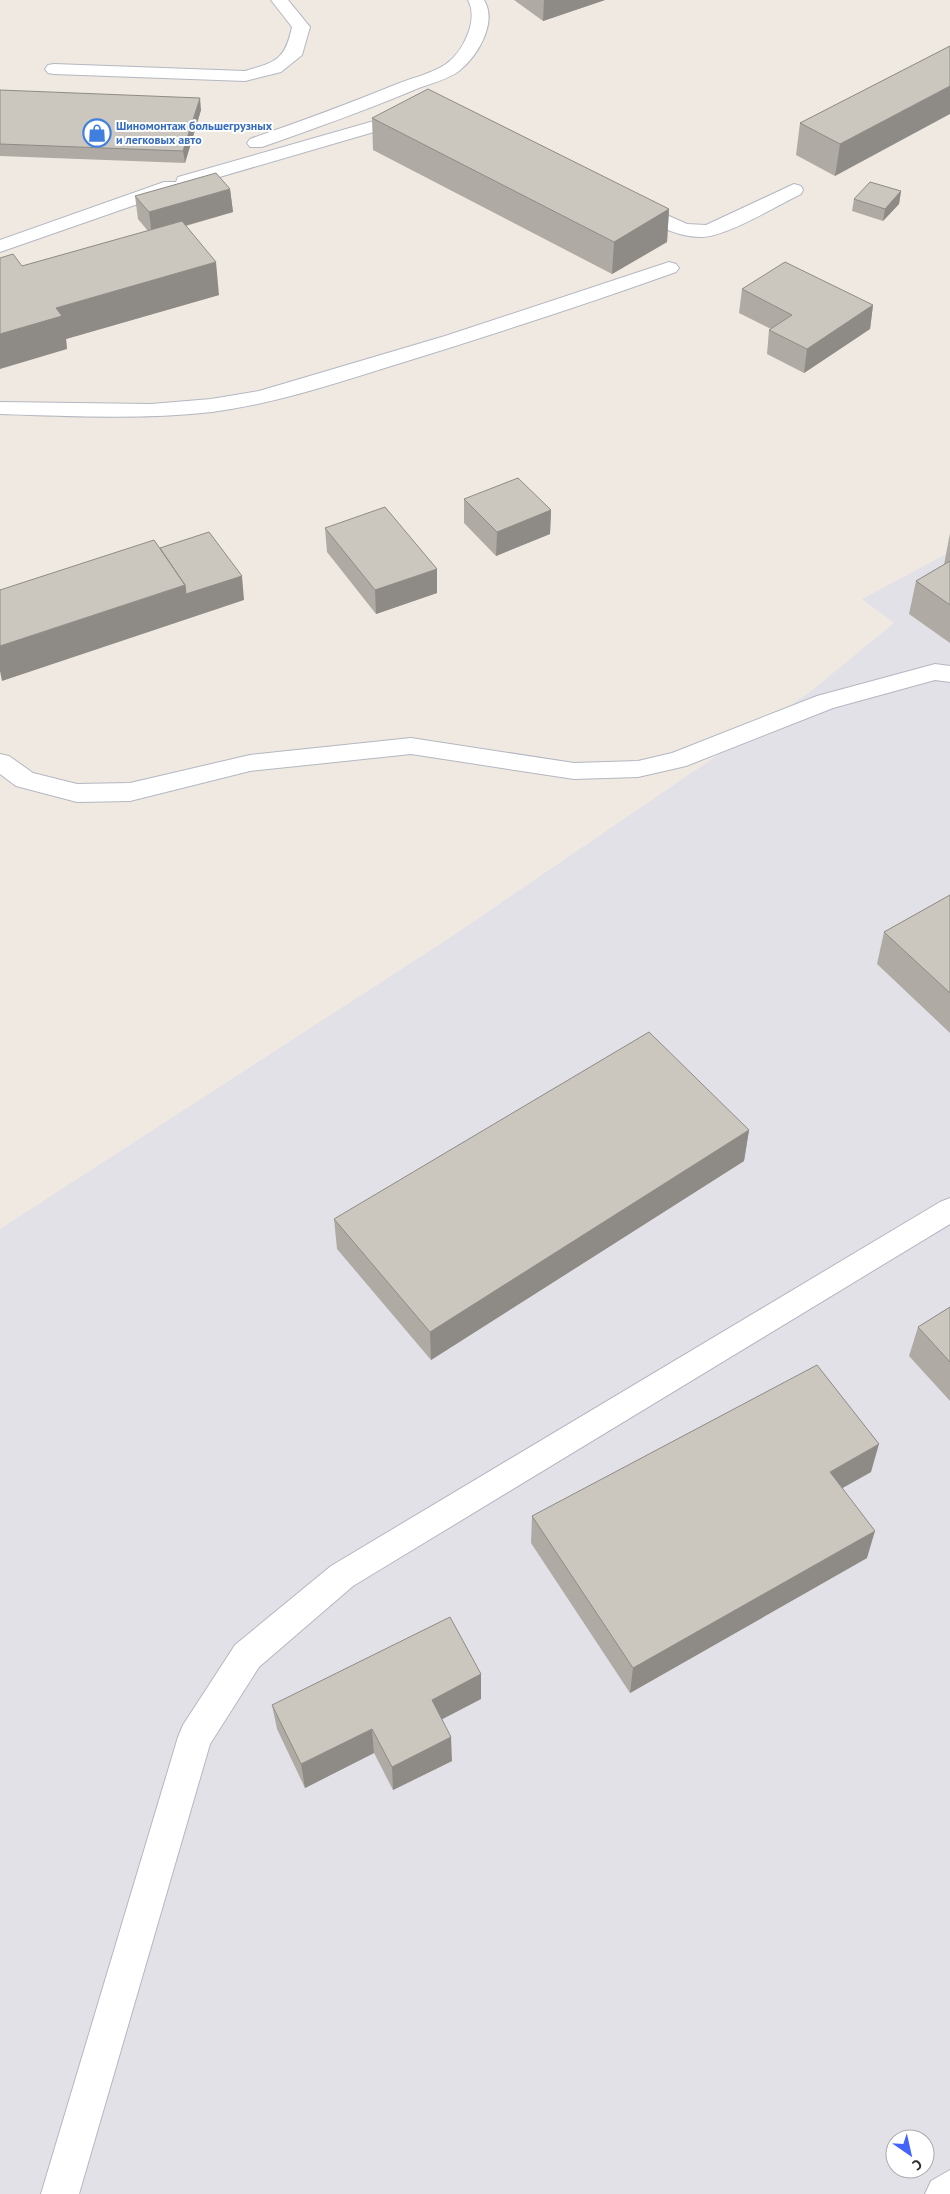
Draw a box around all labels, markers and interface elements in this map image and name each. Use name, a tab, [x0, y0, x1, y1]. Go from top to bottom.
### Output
shop icon: Шиномонтаж большегрузных и легковых авто	[82, 118, 112, 148]
place label: Шиномонтаж большегрузных и легковых авто	[116, 118, 273, 147]
north arrow	[885, 2129, 935, 2179]
text: С	[909, 2155, 926, 2175]

